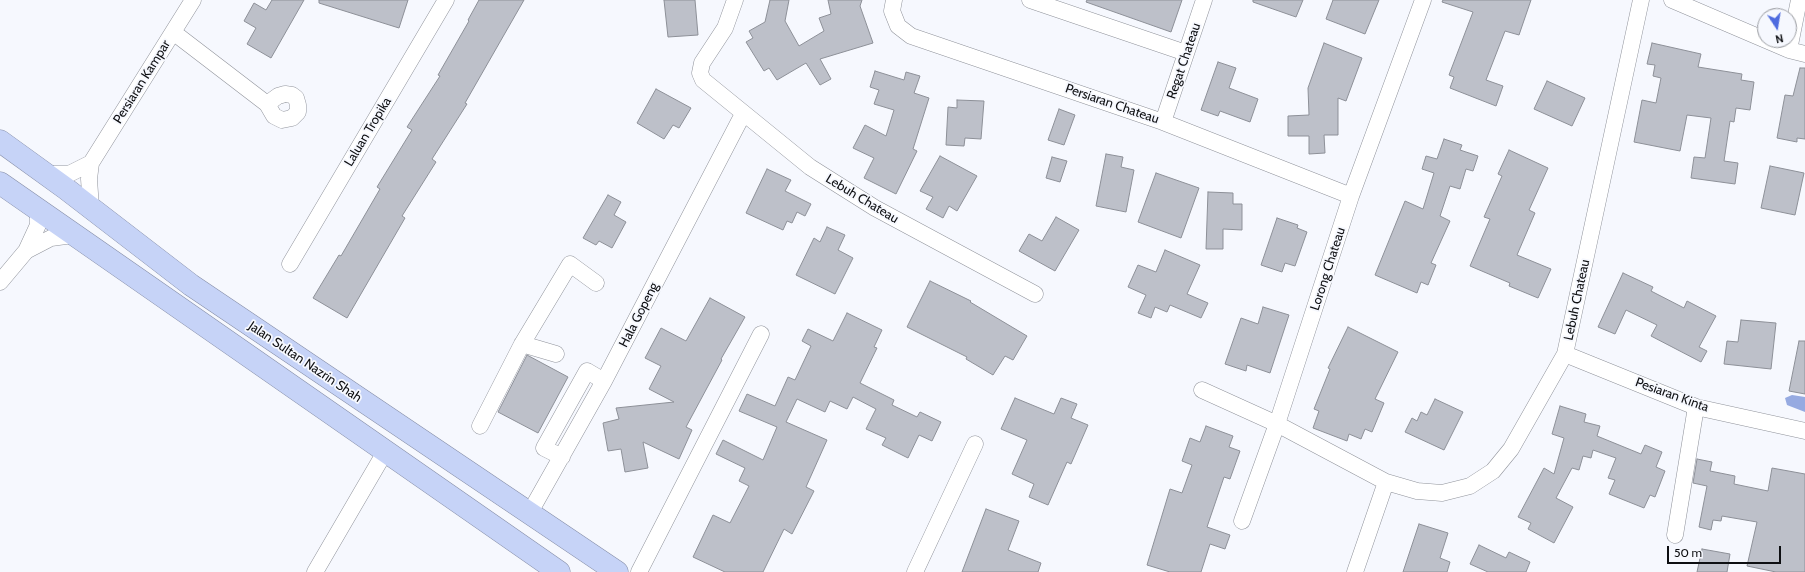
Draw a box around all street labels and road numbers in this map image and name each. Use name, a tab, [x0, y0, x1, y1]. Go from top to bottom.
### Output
street label: Regat Chateau	[1164, 21, 1204, 101]
street label: Persiaran Kampar	[110, 37, 174, 127]
street label: Persiaran Chateau	[1063, 81, 1161, 127]
street label: Laluan Tropika	[341, 95, 395, 169]
street label: Lebuh Chateau	[823, 171, 901, 227]
street label: Lorong Chateau	[1307, 225, 1349, 313]
street label: Lebuh Chateau	[1561, 258, 1593, 342]
street label: Hala Gopeng	[616, 280, 662, 350]
street label: Jalan Sultan Nazrin Shah	[245, 318, 365, 406]
street label: Pesiaran Kinta	[1633, 375, 1711, 415]

